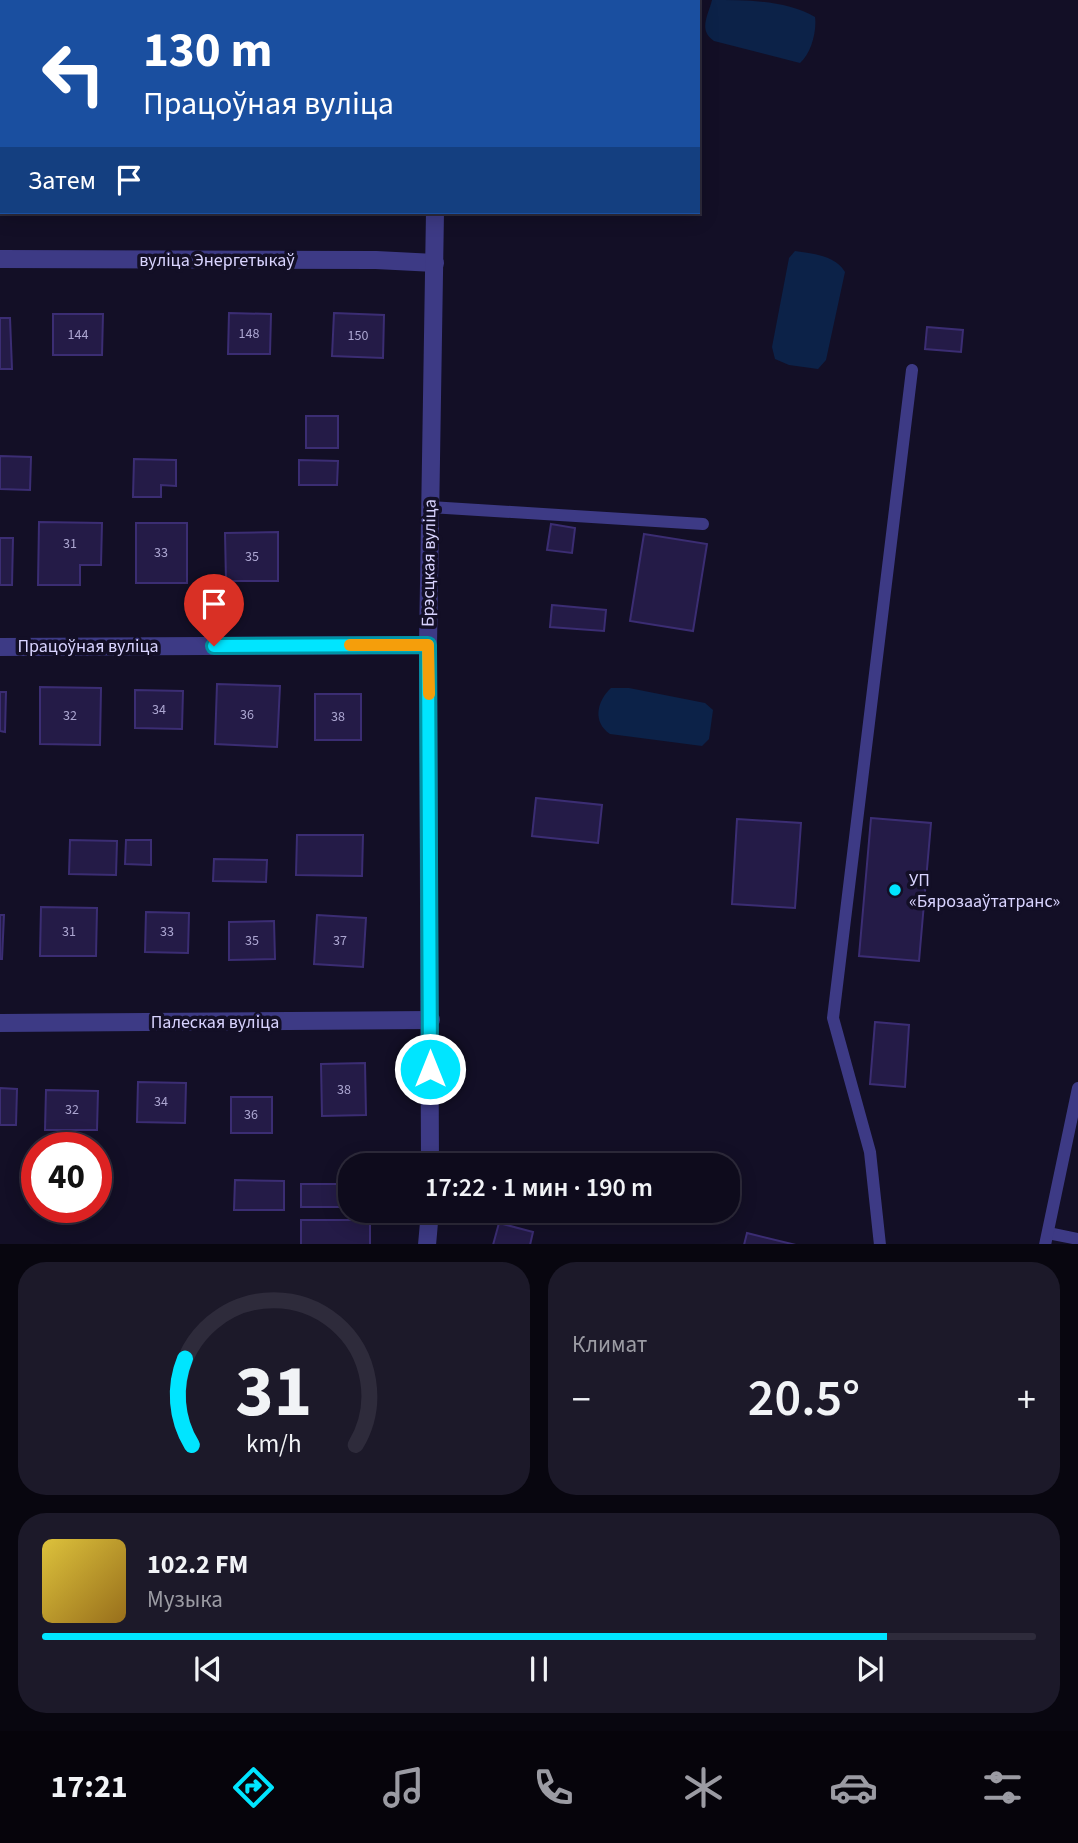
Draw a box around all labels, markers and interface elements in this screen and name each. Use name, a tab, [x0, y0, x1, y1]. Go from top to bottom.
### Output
text: 130 m	[143, 16, 272, 86]
icon: left	[28, 28, 119, 119]
text: Працоўная вуліца	[143, 81, 394, 127]
icon: arrive	[110, 161, 148, 199]
text: Затем	[28, 162, 96, 199]
street label: вуліца Энергетыкаў	[139, 248, 295, 273]
house number: 148	[239, 324, 259, 344]
house number: 144	[68, 325, 88, 345]
house number: 150	[348, 326, 368, 346]
street label: Брэсцкая вуліца	[415, 499, 443, 627]
house number: 31	[63, 534, 77, 554]
house number: 33	[154, 543, 168, 563]
house number: 35	[245, 547, 259, 567]
pin	[184, 574, 244, 646]
icon: arrive	[195, 585, 233, 623]
street label: Працоўная вуліца	[17, 634, 159, 659]
house number: 34	[152, 700, 166, 720]
house number: 36	[240, 705, 254, 725]
house number: 32	[63, 706, 77, 726]
house number: 38	[331, 707, 345, 727]
place label: УП «Бярозааўтатранс»	[909, 868, 1060, 914]
marker: УП «Бярозааўтатранс»	[887, 882, 903, 898]
house number: 31	[62, 922, 76, 942]
house number: 33	[160, 922, 174, 942]
house number: 35	[245, 931, 259, 951]
house number: 37	[333, 931, 347, 951]
street label: Палеская вуліца	[151, 1010, 279, 1035]
position arrow	[393, 1032, 467, 1106]
house number: 38	[337, 1080, 351, 1100]
house number: 34	[154, 1092, 168, 1112]
house number: 32	[65, 1100, 79, 1120]
house number: 36	[244, 1105, 258, 1125]
speed limit sign: 40	[21, 1132, 112, 1223]
text: 17:22 · 1 мин · 190 m	[425, 1169, 653, 1206]
text: Климат	[572, 1328, 647, 1361]
text: 31	[236, 1340, 312, 1444]
text: 20.5°	[748, 1362, 860, 1436]
text: −	[572, 1373, 591, 1427]
text: +	[1017, 1373, 1036, 1427]
text: km/h	[246, 1425, 302, 1461]
text: 102.2 FM	[147, 1546, 248, 1583]
text: Музыка	[147, 1583, 223, 1616]
icon: previous	[189, 1650, 227, 1688]
icon: pause	[520, 1650, 558, 1688]
icon: next	[851, 1650, 889, 1688]
icon: directions	[229, 1763, 278, 1812]
icon: music	[379, 1763, 428, 1812]
icon: phone	[529, 1763, 578, 1812]
icon: climate	[679, 1763, 728, 1812]
icon: car	[829, 1763, 878, 1812]
icon: filters	[978, 1763, 1027, 1812]
text: 17:21	[50, 1764, 128, 1810]

